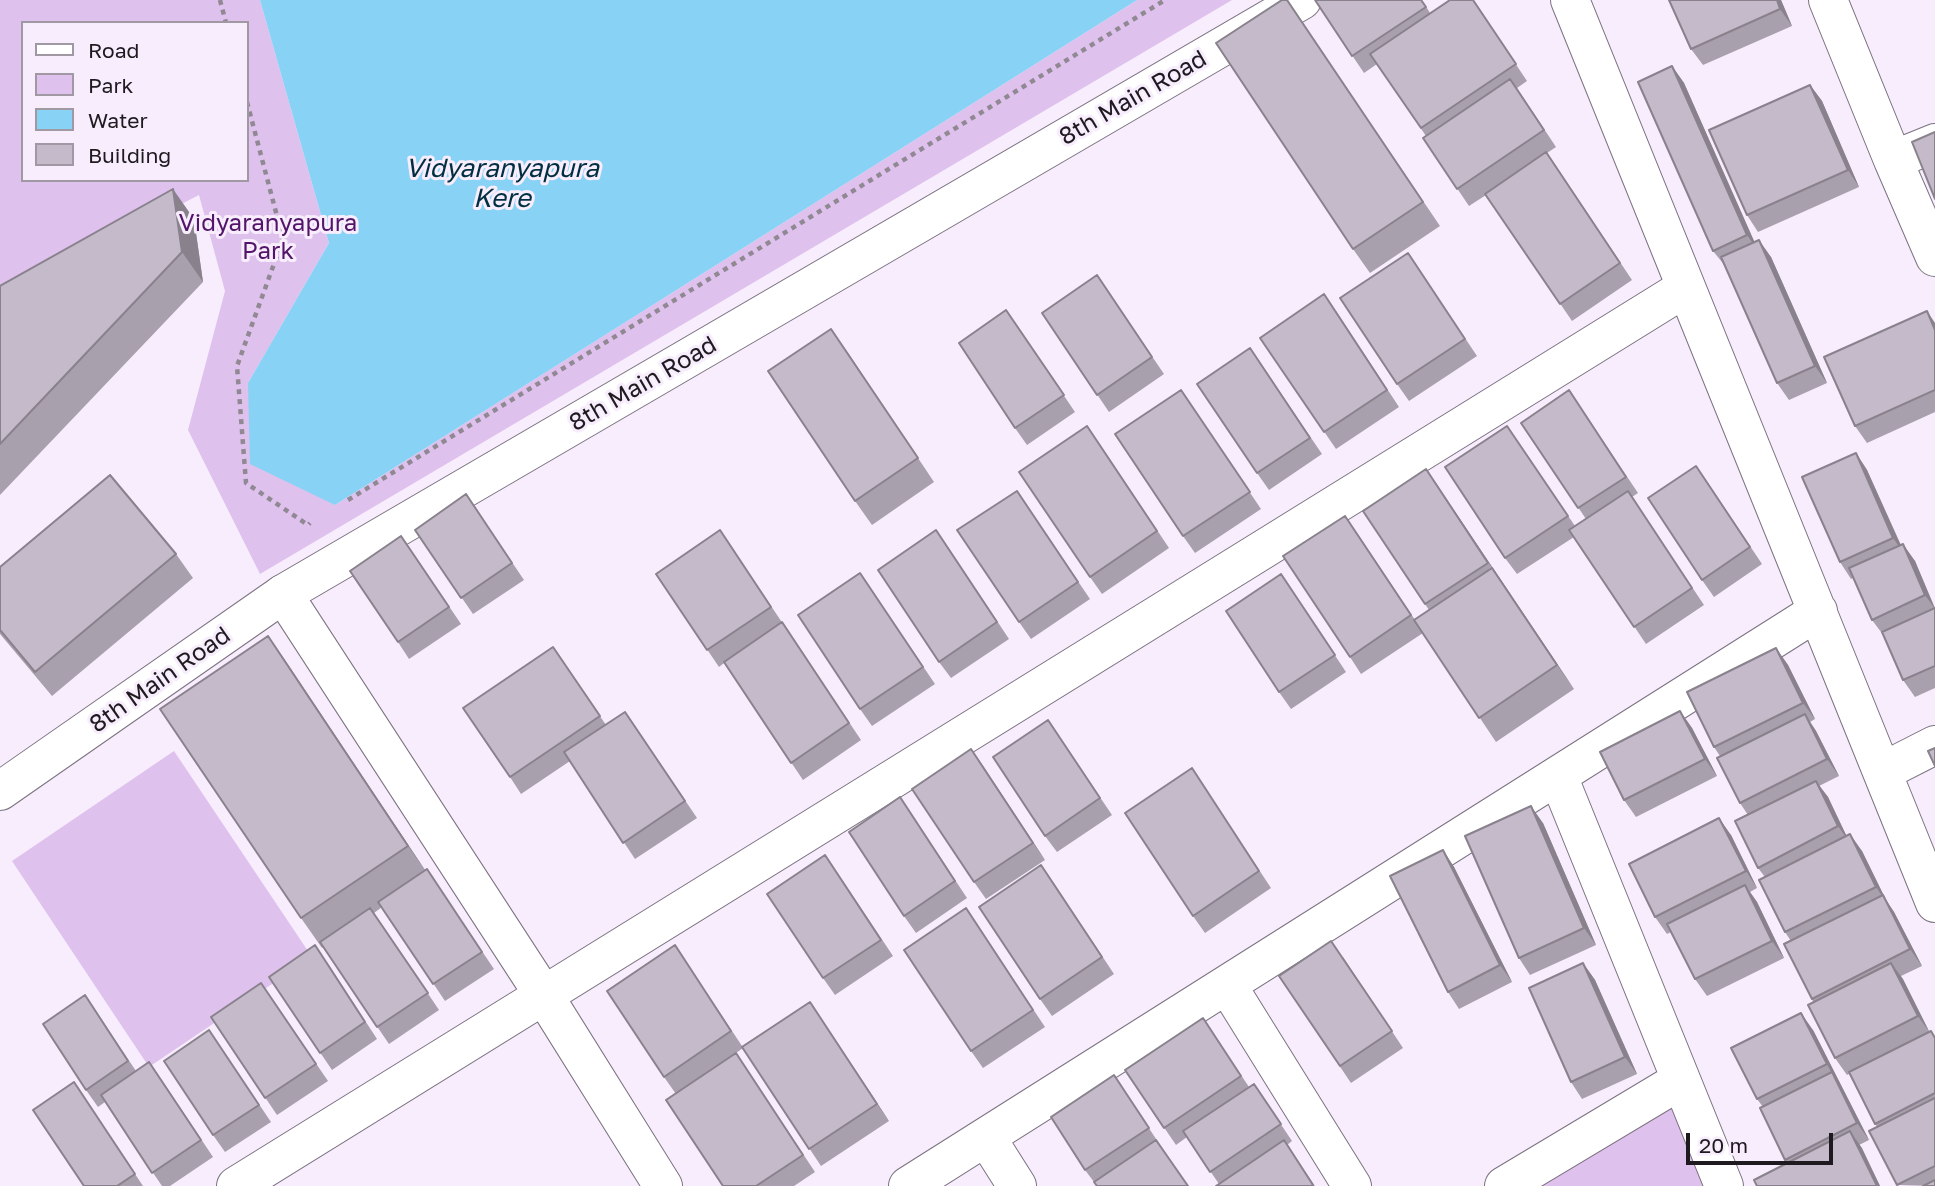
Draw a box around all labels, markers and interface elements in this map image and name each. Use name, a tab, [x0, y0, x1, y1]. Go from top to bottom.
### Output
legend	[21, 21, 248, 182]
text: Road	[88, 37, 139, 63]
street label: 8th Main Road	[1054, 44, 1212, 152]
text: Park	[88, 72, 133, 98]
text: Water	[88, 107, 148, 133]
text: Building	[88, 142, 171, 168]
water label: Vidyaranyapura Kere	[405, 153, 599, 214]
park label: Vidyaranyapura Park	[179, 209, 357, 265]
street label: 8th Main Road	[564, 330, 722, 438]
street label: 8th Main Road	[84, 621, 236, 739]
scale bar	[1690, 1120, 1837, 1164]
text: 20 m	[1699, 1132, 1748, 1158]

